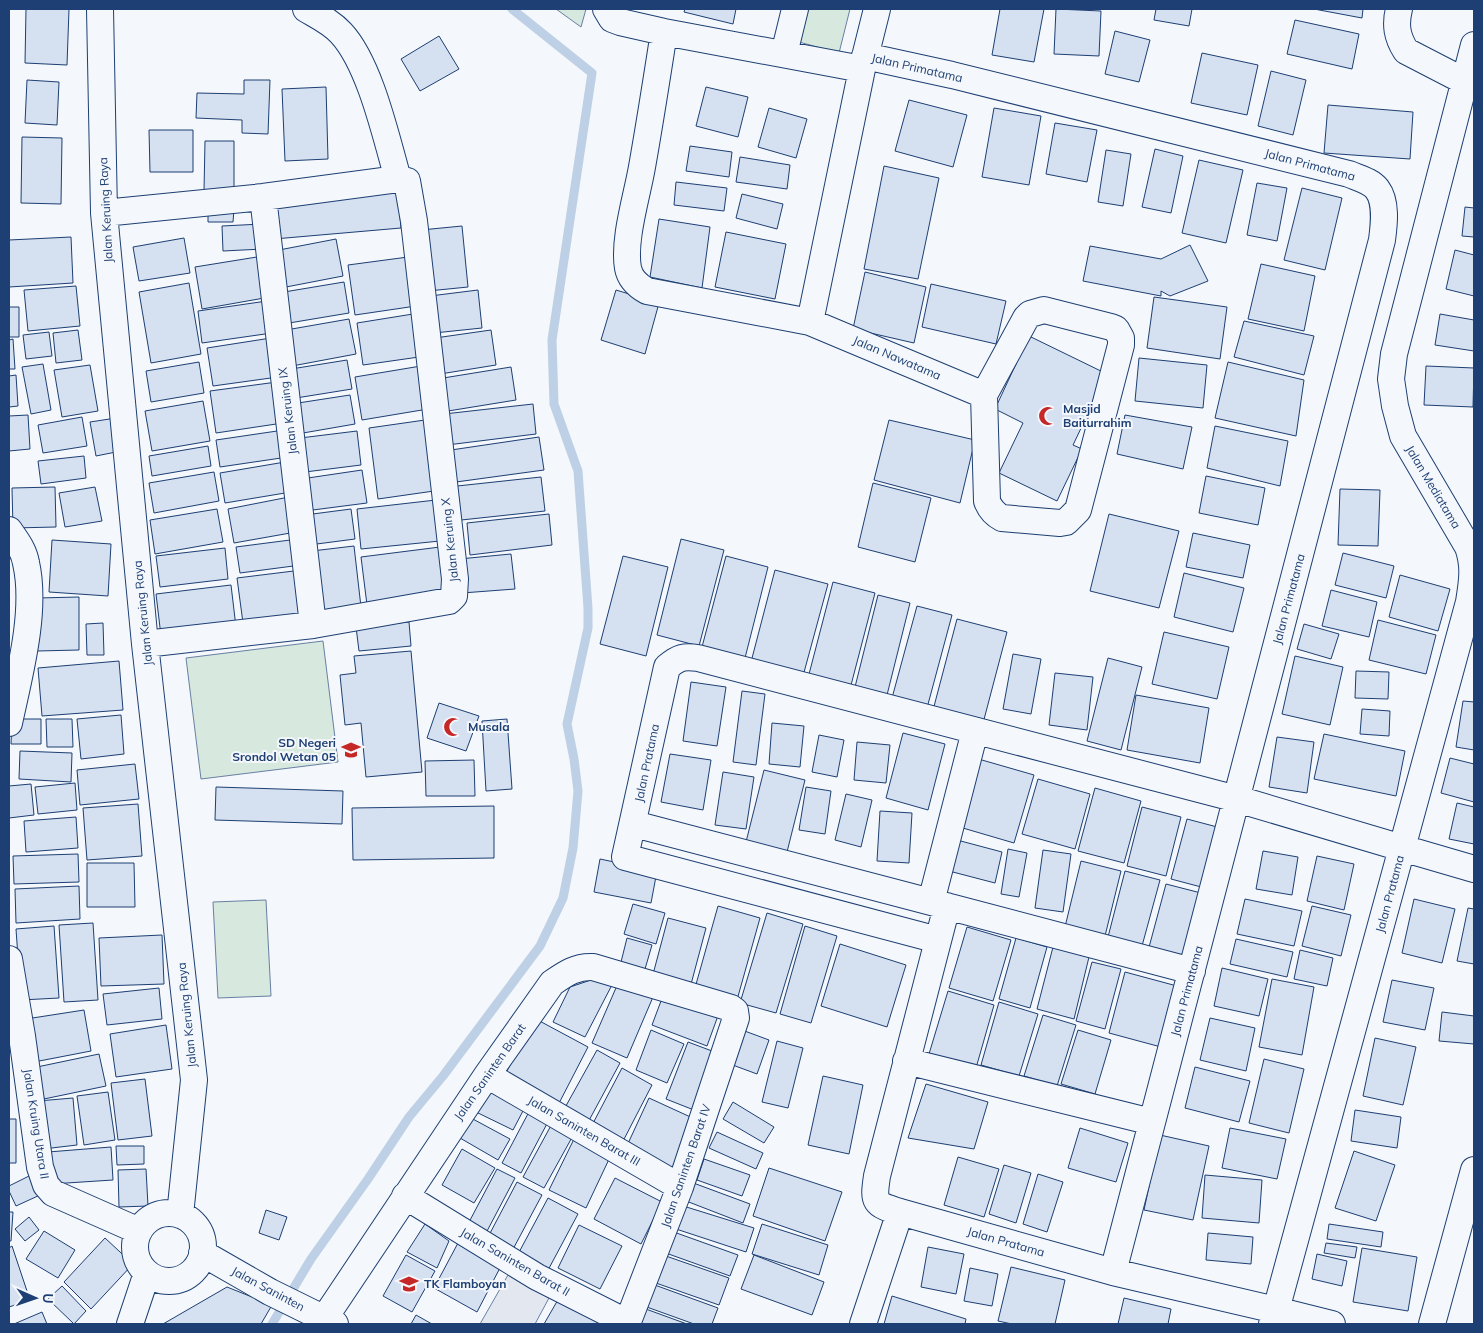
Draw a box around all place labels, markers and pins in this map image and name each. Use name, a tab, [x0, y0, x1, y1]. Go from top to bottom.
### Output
place label: Masjid Baiturrahim	[1063, 401, 1132, 430]
mosque icon: Masjid Baiturrahim	[1037, 405, 1059, 427]
mosque icon: Musala	[442, 716, 464, 738]
place label: Musala	[468, 719, 510, 734]
place label: SD Negeri Srondol Wetan 05	[232, 735, 336, 764]
school or university icon: SD Negeri Srondol Wetan 05	[340, 739, 362, 761]
school or university icon: TK Flamboyan	[398, 1273, 420, 1295]
place label: TK Flamboyan	[424, 1276, 506, 1291]

